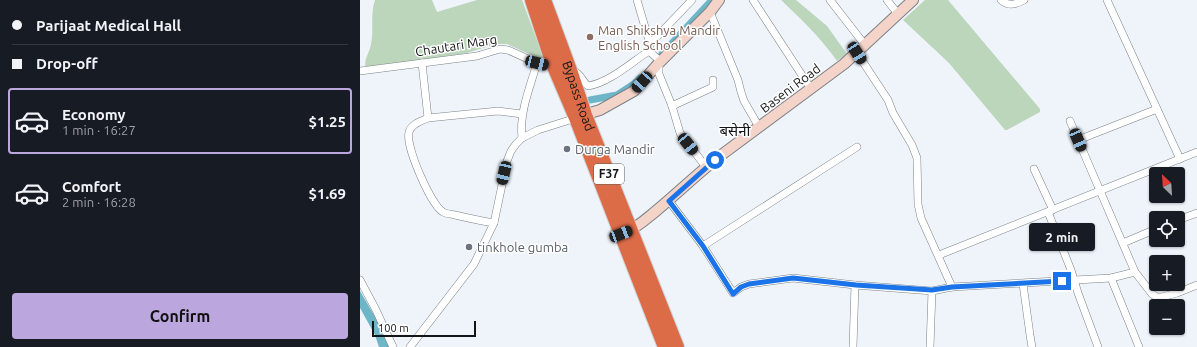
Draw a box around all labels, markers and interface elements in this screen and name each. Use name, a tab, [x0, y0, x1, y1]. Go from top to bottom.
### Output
text: Parijaat Medical Hall	[36, 17, 181, 34]
place label: Man Shikshya Mandir English School	[598, 23, 720, 52]
street label: Chautari Marg	[414, 32, 498, 58]
marker: Man Shikshya Mandir English School	[585, 32, 595, 42]
car	[845, 40, 869, 66]
car	[524, 54, 550, 72]
text: Drop-off	[36, 55, 98, 72]
street label: Bypass Road	[560, 59, 598, 133]
street label: Baseni Road	[757, 61, 823, 115]
car	[630, 69, 654, 95]
icon: car	[14, 103, 50, 139]
text: Economy	[62, 106, 126, 123]
text: $1.25	[308, 113, 346, 130]
district label: बसेनी	[720, 122, 752, 139]
text: 1 min · 16:27	[62, 123, 136, 137]
car	[1068, 127, 1088, 153]
car	[676, 131, 700, 157]
place label: Durga Mandir	[575, 142, 655, 156]
marker: Durga Mandir	[562, 144, 572, 154]
route start	[706, 151, 724, 169]
car	[495, 160, 513, 186]
road number: F37	[594, 164, 624, 184]
north arrow	[1149, 167, 1185, 203]
map controls	[1149, 167, 1185, 335]
icon: car	[14, 175, 50, 211]
text: Comfort	[62, 178, 121, 195]
text: $1.69	[308, 185, 346, 202]
text: 2 min · 16:28	[62, 195, 136, 209]
button: locate	[1149, 211, 1185, 247]
callout: 2 min	[1029, 223, 1095, 251]
car	[608, 224, 634, 244]
text: 2 min	[1046, 230, 1078, 244]
place label: tinkhole gumba	[477, 240, 568, 254]
marker: tinkhole gumba	[464, 242, 474, 252]
button: +	[1149, 255, 1185, 291]
route end	[1053, 272, 1071, 290]
button: Confirm	[12, 293, 348, 339]
button: −	[1149, 299, 1185, 335]
scale bar	[372, 319, 476, 338]
text: 100 m	[378, 322, 409, 334]

